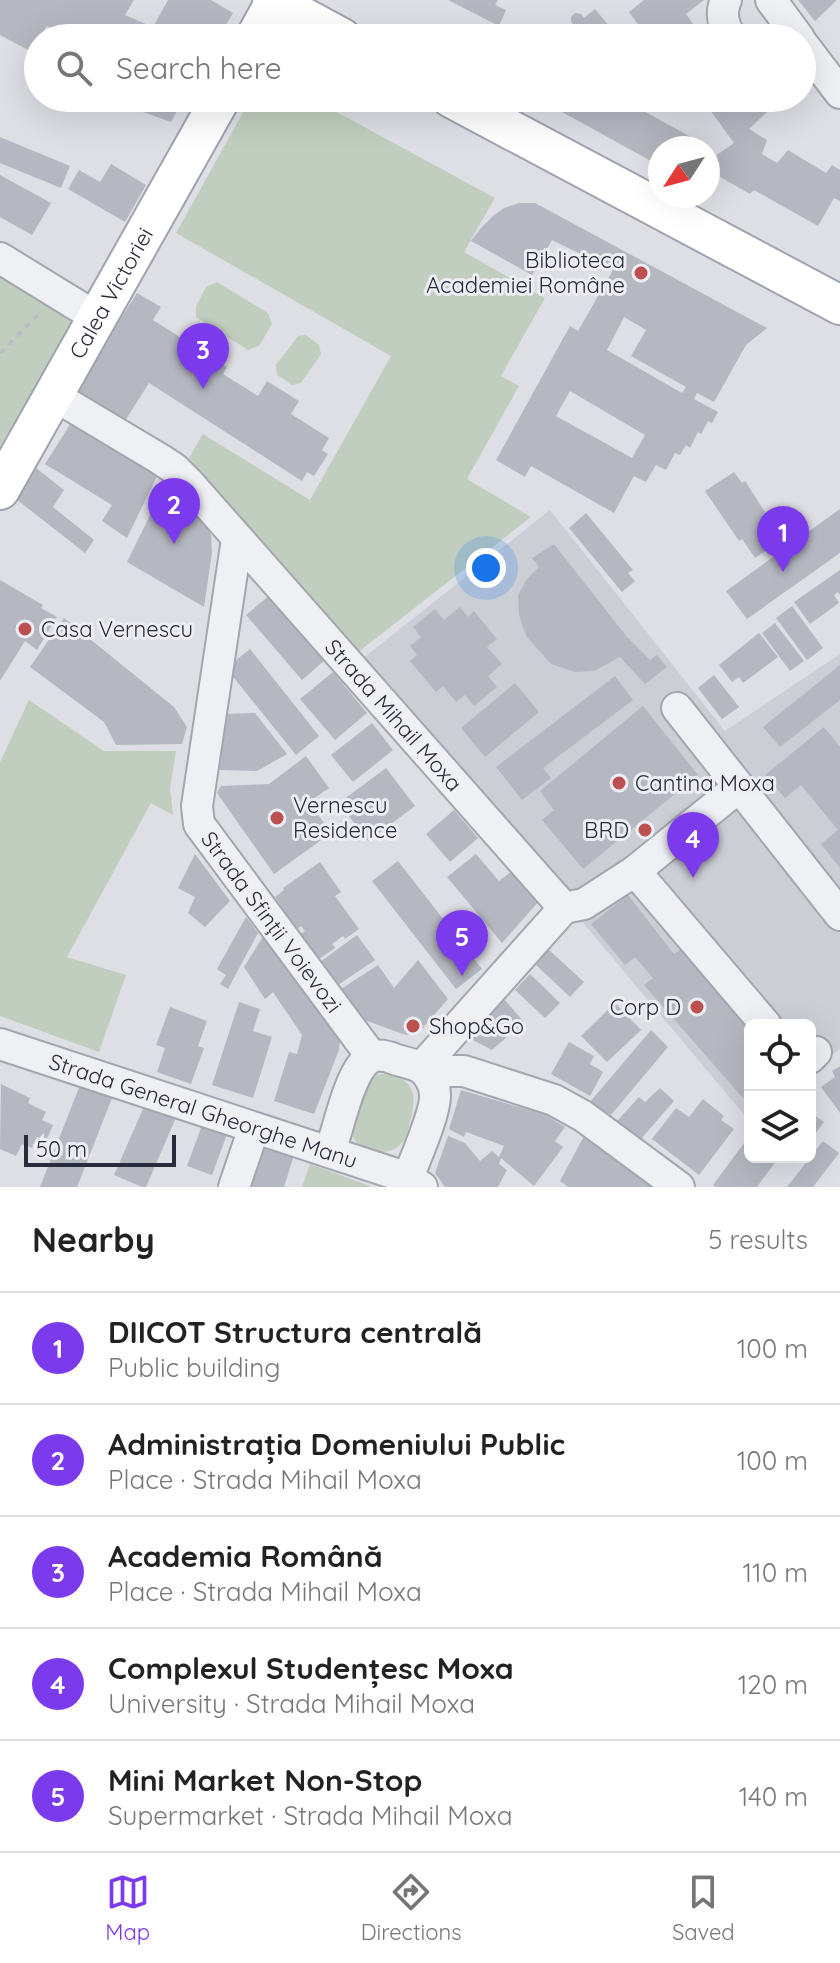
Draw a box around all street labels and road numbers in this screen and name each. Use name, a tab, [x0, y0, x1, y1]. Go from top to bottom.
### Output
street label: Calea Victoriei	[63, 223, 159, 364]
street label: Strada Mihail Moxa	[319, 633, 468, 797]
street label: Strada Sfinții Voievozi	[195, 826, 348, 1018]
street label: Strada General Gheorghe Manu	[46, 1047, 361, 1174]

